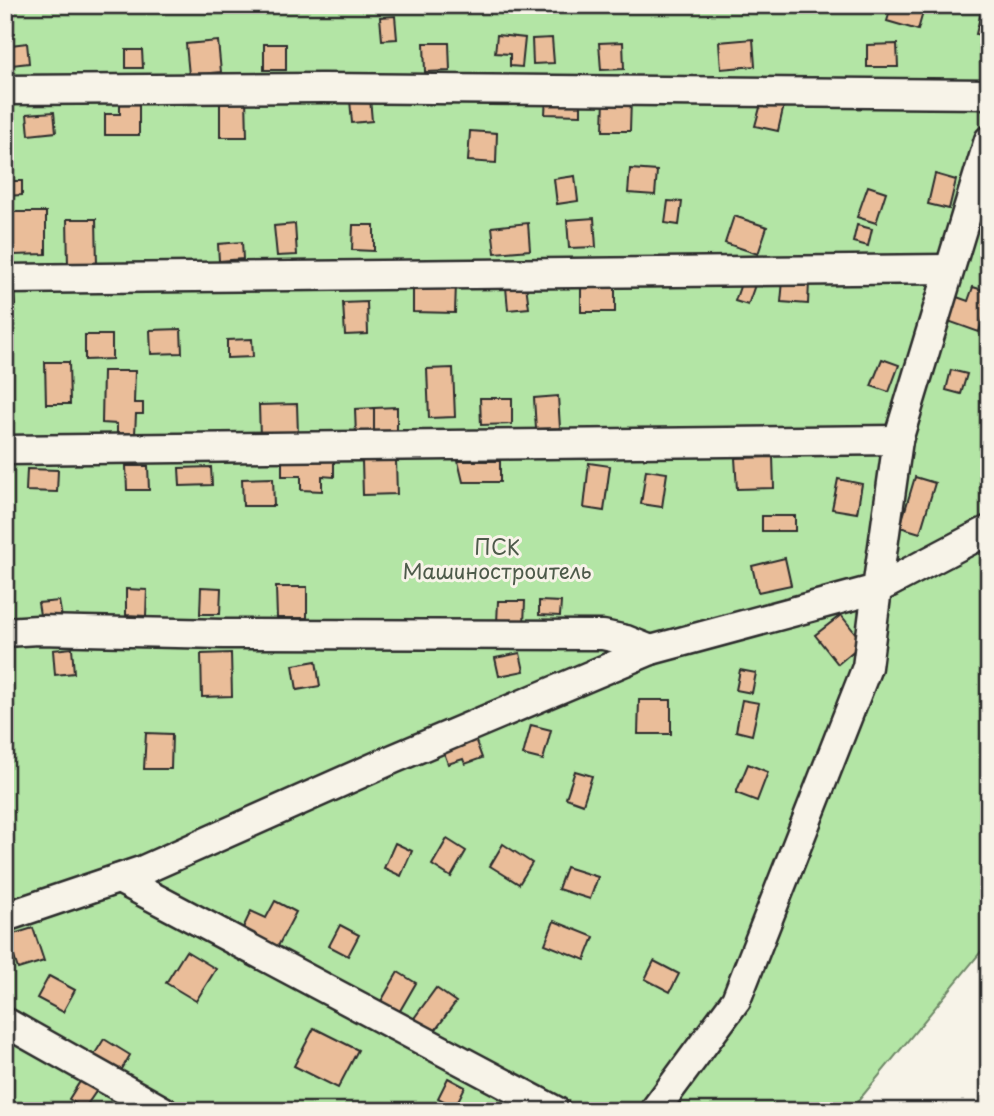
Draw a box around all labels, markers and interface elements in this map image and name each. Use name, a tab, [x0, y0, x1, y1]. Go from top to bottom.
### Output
park label: ПСК Машиностроитель	[402, 530, 592, 586]

